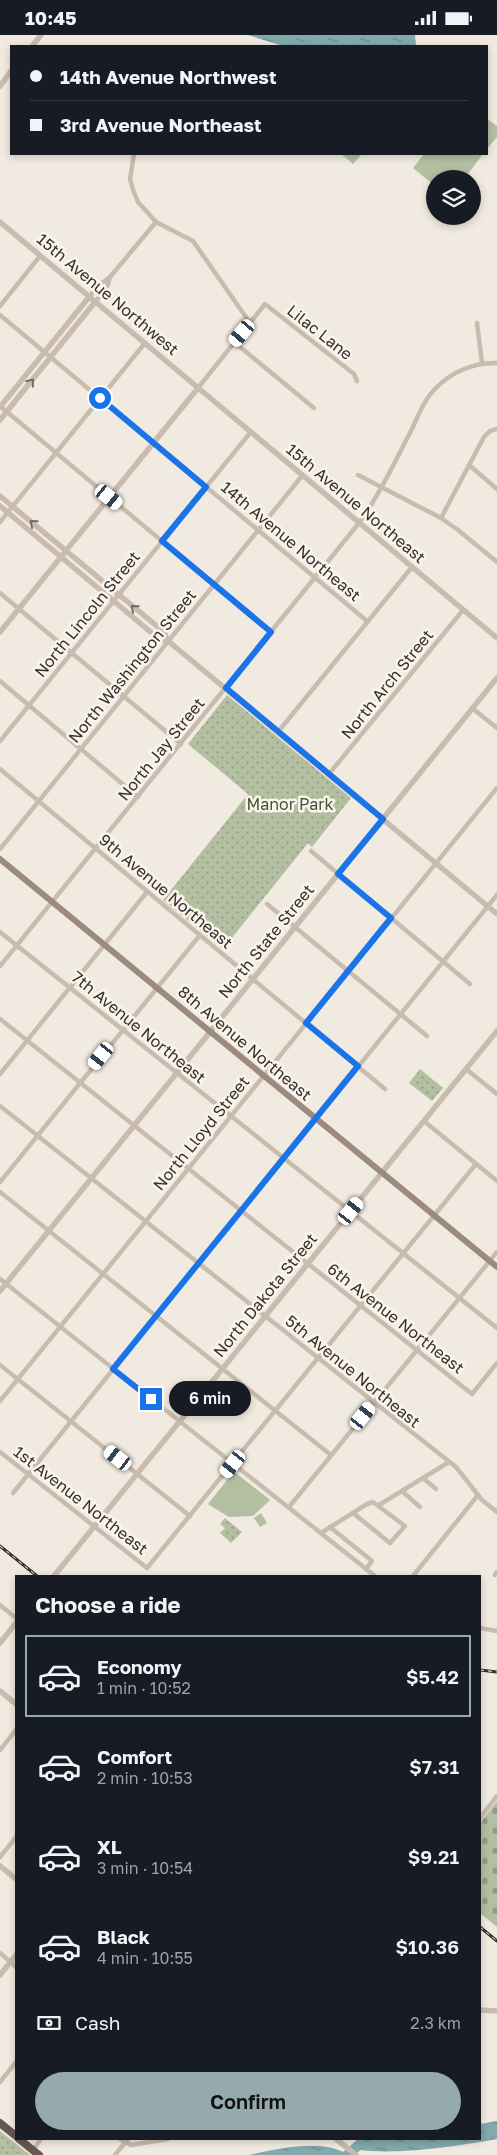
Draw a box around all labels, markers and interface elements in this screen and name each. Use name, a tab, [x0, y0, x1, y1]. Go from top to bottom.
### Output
text: 10:45	[25, 6, 77, 29]
text: 14th Avenue Northwest	[60, 65, 277, 88]
text: 3rd Avenue Northeast	[60, 113, 262, 136]
map controls	[426, 170, 481, 225]
button: layers	[426, 170, 481, 225]
street label: 15th Avenue Northwest	[33, 229, 183, 359]
street label: Lilac Lane	[283, 300, 357, 364]
car	[226, 317, 257, 349]
one-way arrow	[25, 379, 33, 388]
route start	[89, 387, 111, 409]
street label: 15th Avenue Northeast	[282, 439, 430, 567]
street label: 14th Avenue Northeast	[217, 477, 365, 605]
car	[92, 482, 125, 512]
one-way arrow	[30, 520, 39, 529]
street label: North Lincoln Street	[30, 547, 144, 681]
street label: North Washington Street	[64, 585, 200, 747]
one-way arrow	[131, 604, 140, 613]
street label: North Arch Street	[337, 625, 437, 743]
street label: North Jay Street	[113, 694, 209, 804]
park label: Manor Park	[246, 794, 334, 814]
street label: 9th Avenue Northeast	[95, 829, 237, 953]
street label: North State Street	[214, 880, 318, 1002]
street label: 7th Avenue Northeast	[68, 967, 210, 1087]
street label: 8th Avenue Northeast	[174, 981, 316, 1105]
car	[85, 1040, 116, 1072]
street label: North Lloyd Street	[149, 1072, 253, 1194]
car	[335, 1195, 366, 1227]
street label: North Dakota Street	[209, 1229, 321, 1361]
street label: 6th Avenue Northeast	[324, 1258, 468, 1378]
street label: 5th Avenue Northeast	[282, 1310, 424, 1432]
callout: 6 min	[168, 1381, 251, 1417]
route end	[140, 1388, 162, 1410]
text: 6 min	[189, 1388, 231, 1408]
car	[347, 1400, 378, 1432]
street label: 1st Avenue Northeast	[10, 1441, 152, 1559]
car	[101, 1443, 134, 1473]
car	[217, 1448, 248, 1480]
text: Choose a ride	[35, 1591, 181, 1618]
icon: car	[37, 1654, 82, 1699]
text: Economy	[97, 1655, 182, 1678]
text: $5.42	[406, 1665, 459, 1688]
text: 1 min · 10:52	[97, 1678, 191, 1698]
icon: car	[37, 1744, 82, 1789]
text: Comfort	[97, 1745, 172, 1768]
text: $7.31	[409, 1755, 459, 1778]
text: 2 min · 10:53	[97, 1768, 193, 1788]
icon: car	[37, 1834, 82, 1879]
text: XL	[97, 1835, 122, 1858]
text: $9.21	[408, 1845, 459, 1868]
text: 3 min · 10:54	[97, 1858, 193, 1878]
icon: car	[37, 1924, 82, 1969]
text: Black	[97, 1925, 150, 1948]
text: $10.36	[396, 1935, 459, 1958]
text: 4 min · 10:55	[97, 1948, 193, 1968]
icon: cash	[35, 2009, 63, 2037]
text: Cash	[75, 2011, 120, 2034]
text: 2.3 km	[410, 2013, 461, 2033]
button: Confirm	[35, 2072, 461, 2130]

